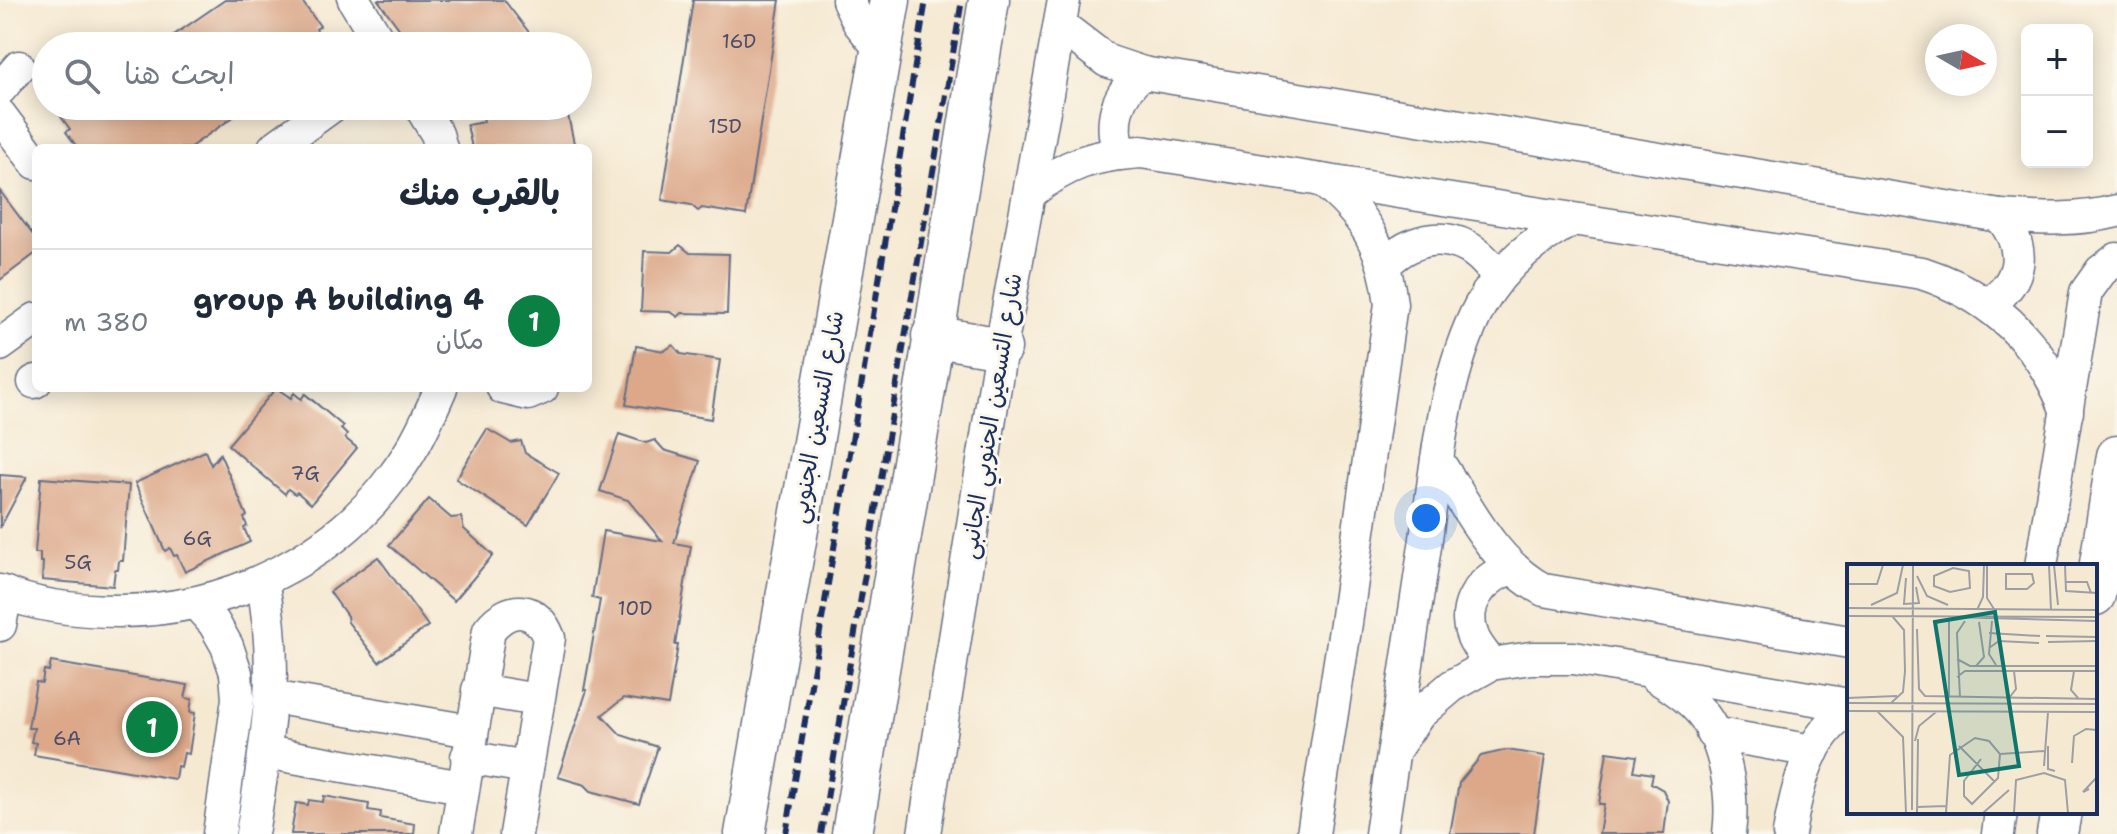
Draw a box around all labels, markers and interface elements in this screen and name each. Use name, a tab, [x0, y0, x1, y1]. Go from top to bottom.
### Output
north arrow	[1925, 24, 1997, 96]
map controls	[2021, 24, 2093, 168]
button: +	[2021, 24, 2093, 96]
house number: 16D	[722, 28, 756, 54]
search box	[32, 32, 592, 120]
text: ابحث هنا	[124, 53, 235, 94]
icon: search	[60, 54, 104, 98]
button: −	[2021, 96, 2093, 168]
house number: 15D	[708, 113, 742, 139]
text: بالقرب منك	[399, 170, 560, 216]
street label: شارع التسعين الجنوبي الجانبى	[953, 271, 1034, 562]
text: group A building 4	[193, 279, 484, 320]
text: 380 m	[64, 304, 149, 339]
text: 1	[528, 304, 540, 339]
street label: شارع التسعين الجنوبي	[783, 308, 856, 527]
text: مكان	[436, 322, 484, 357]
house number: 7G	[290, 460, 320, 486]
your location	[1406, 498, 1446, 538]
house number: 6G	[182, 525, 212, 551]
house number: 5G	[64, 549, 92, 575]
inset map	[1847, 564, 2097, 814]
house number: 10D	[617, 595, 653, 621]
pin: 1	[126, 697, 178, 757]
house number: 6A	[53, 725, 81, 751]

